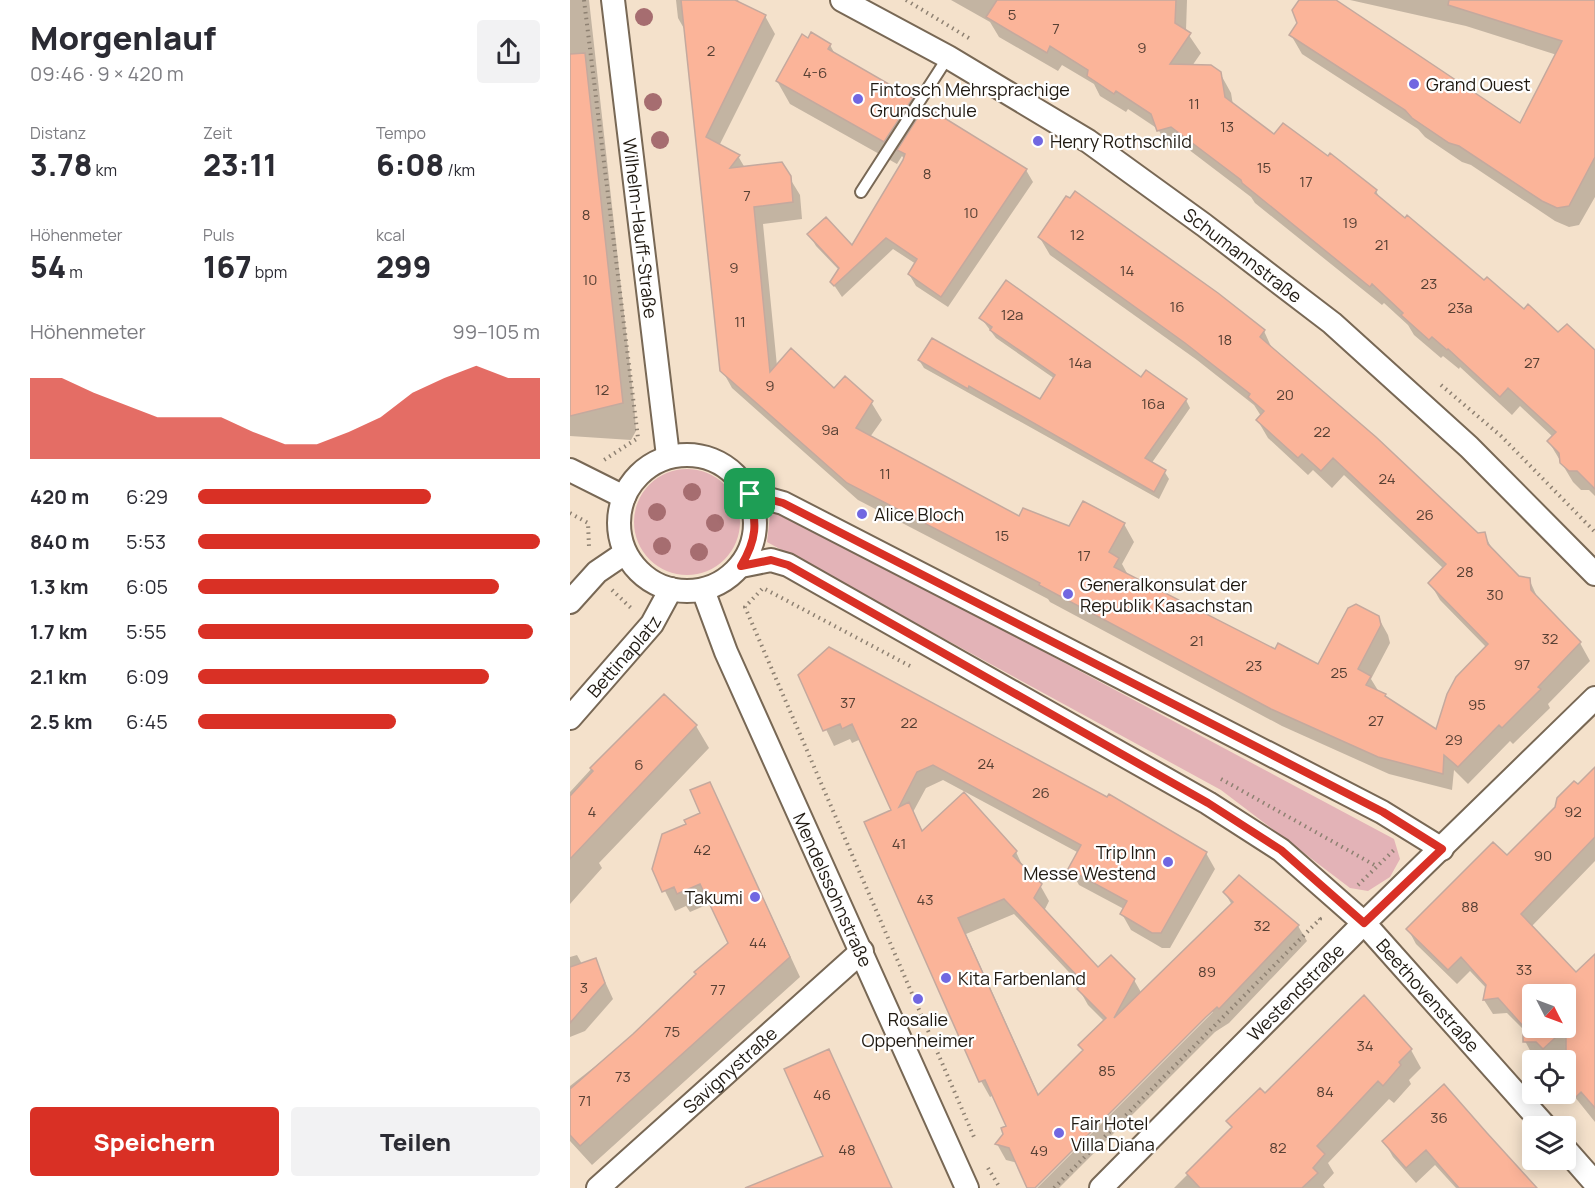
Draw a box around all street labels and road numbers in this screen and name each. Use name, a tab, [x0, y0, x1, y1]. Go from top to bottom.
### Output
street label: Wilhelm-Hauff-Straße	[618, 137, 663, 320]
street label: Schumannstraße	[1179, 202, 1307, 308]
street label: Bettinaplatz	[582, 611, 666, 702]
street label: Mendelssohnstraße	[788, 809, 878, 971]
street label: Beethovenstraße	[1371, 933, 1485, 1057]
street label: Westendstraße	[1242, 938, 1349, 1046]
street label: Savignystraße	[678, 1021, 782, 1118]

